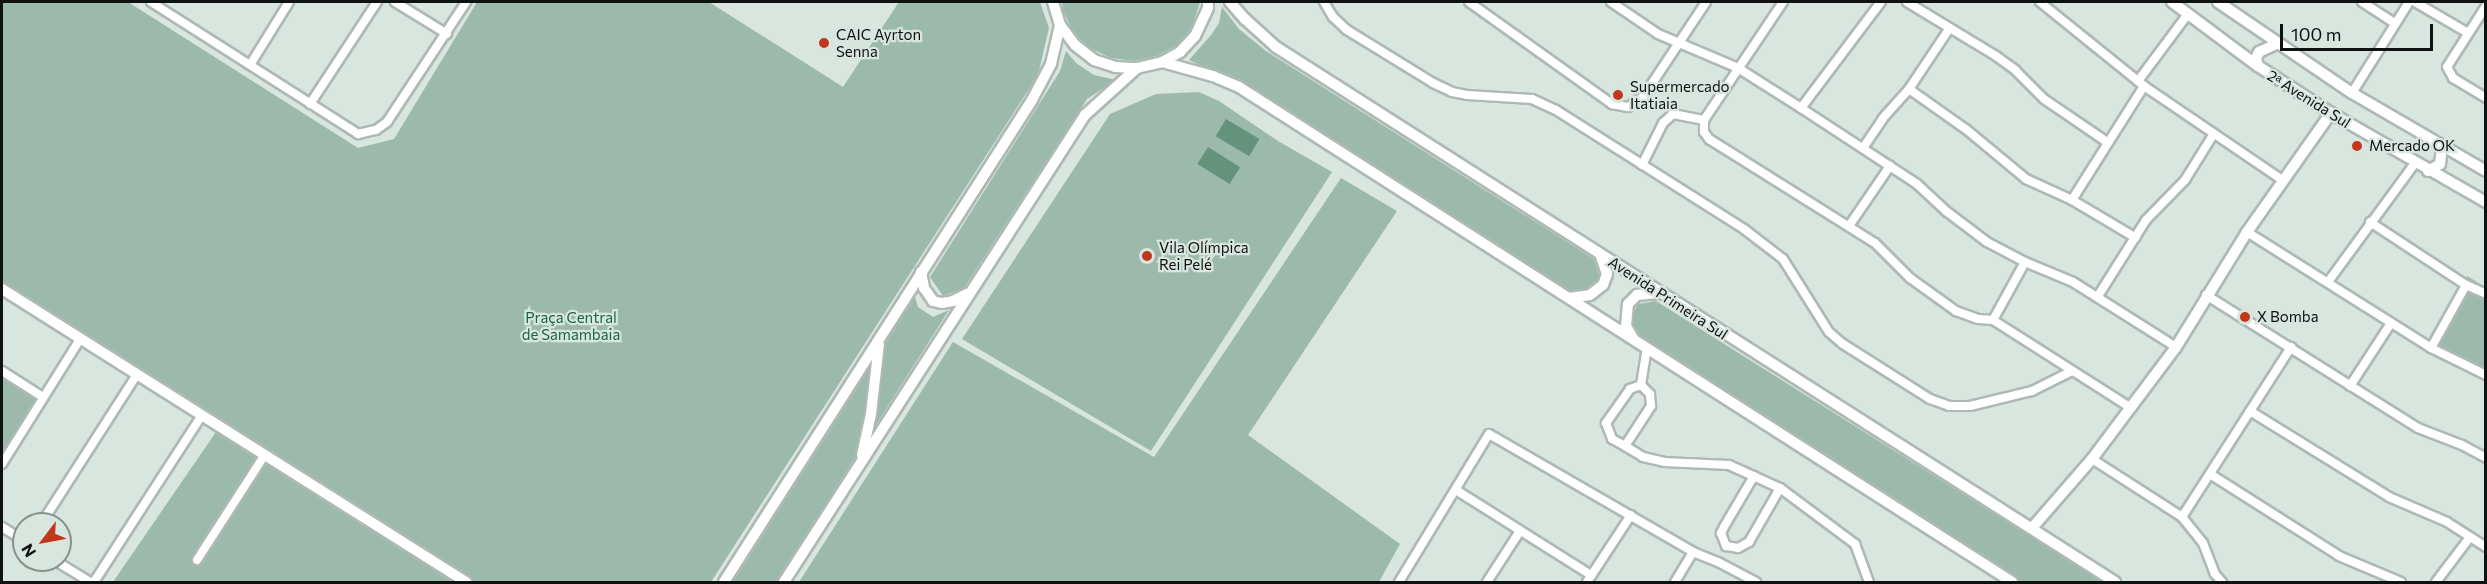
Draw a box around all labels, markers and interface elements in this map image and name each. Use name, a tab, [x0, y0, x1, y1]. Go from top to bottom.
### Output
scale bar	[2283, 12, 2436, 50]
text: 100 m	[2291, 23, 2341, 45]
place label: CAIC Ayrton Senna	[836, 25, 921, 60]
marker: CAIC Ayrton Senna	[817, 36, 831, 50]
street label: 2ᵃ Avenida Sul	[2264, 66, 2354, 132]
place label: Supermercado Itatiaia	[1630, 77, 1730, 112]
marker: Supermercado Itatiaia	[1611, 88, 1625, 102]
place label: Mercado OK	[2369, 137, 2455, 155]
marker: Mercado OK	[2350, 139, 2364, 153]
place label: Vila Olímpica Rei Pelé	[1159, 238, 1249, 273]
marker: Vila Olímpica Rei Pelé	[1140, 249, 1154, 263]
street label: Avenida Primeira Sul	[1605, 253, 1731, 343]
park label: Praça Central de Samambaia	[522, 308, 620, 343]
place label: X Bomba	[2257, 308, 2318, 326]
marker: X Bomba	[2238, 310, 2252, 324]
north arrow	[12, 512, 72, 572]
text: N	[17, 541, 39, 561]

